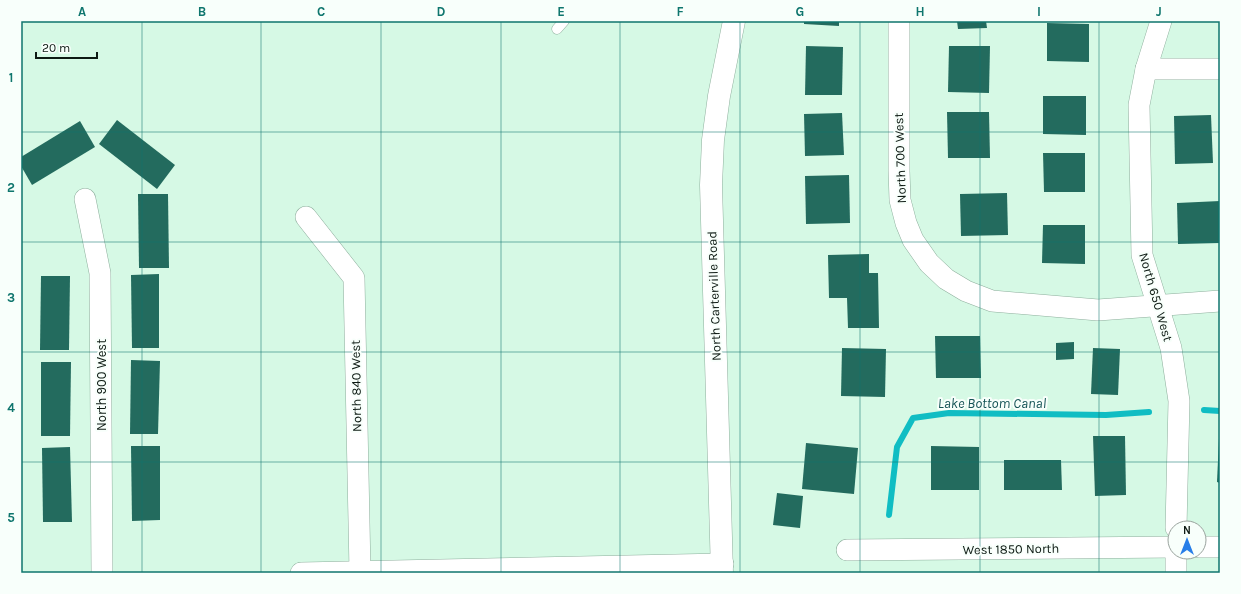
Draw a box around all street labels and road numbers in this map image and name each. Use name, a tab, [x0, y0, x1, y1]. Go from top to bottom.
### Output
street label: North 700 West	[891, 112, 909, 204]
street label: North Carterville Road	[704, 231, 724, 361]
street label: North 650 West	[1136, 251, 1176, 343]
street label: North 900 West	[94, 339, 109, 431]
street label: North 840 West	[348, 340, 364, 432]
street label: West 1850 North	[963, 541, 1059, 557]

